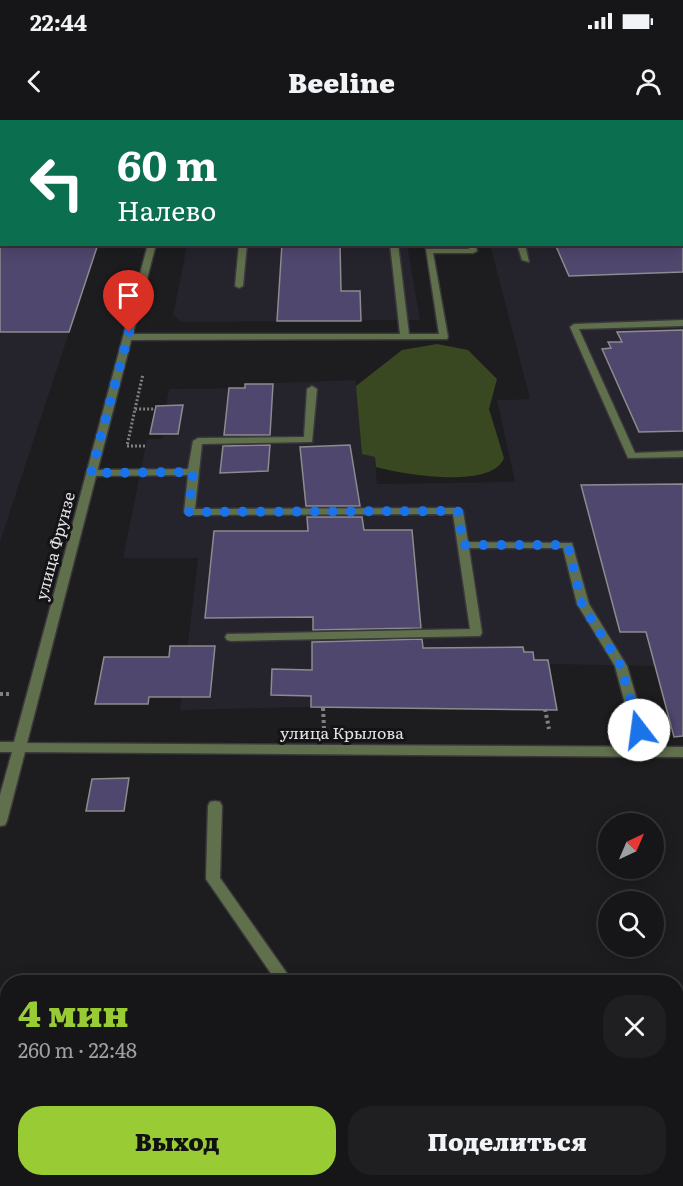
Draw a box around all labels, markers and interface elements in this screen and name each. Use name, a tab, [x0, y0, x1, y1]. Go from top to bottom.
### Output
text: 22:44	[30, 5, 87, 38]
text: Beeline	[288, 61, 395, 101]
icon: back	[18, 65, 51, 98]
icon: person	[632, 65, 665, 98]
text: 60 m	[117, 132, 218, 194]
icon: left	[18, 144, 96, 222]
text: Налево	[117, 189, 216, 229]
pin	[103, 270, 154, 332]
icon: arrive	[112, 279, 145, 312]
street label: улица Фрунзе	[28, 489, 80, 603]
position arrow	[607, 698, 671, 762]
street label: улица Крылова	[280, 720, 404, 744]
north arrow	[598, 813, 664, 879]
map controls	[598, 813, 664, 957]
button: search	[598, 891, 664, 957]
text: 4 мин	[18, 985, 128, 1038]
button: close	[603, 995, 666, 1058]
text: 260 m · 22:48	[18, 1034, 137, 1064]
button: Выход	[18, 1106, 336, 1175]
button: Поделиться	[348, 1106, 666, 1175]

